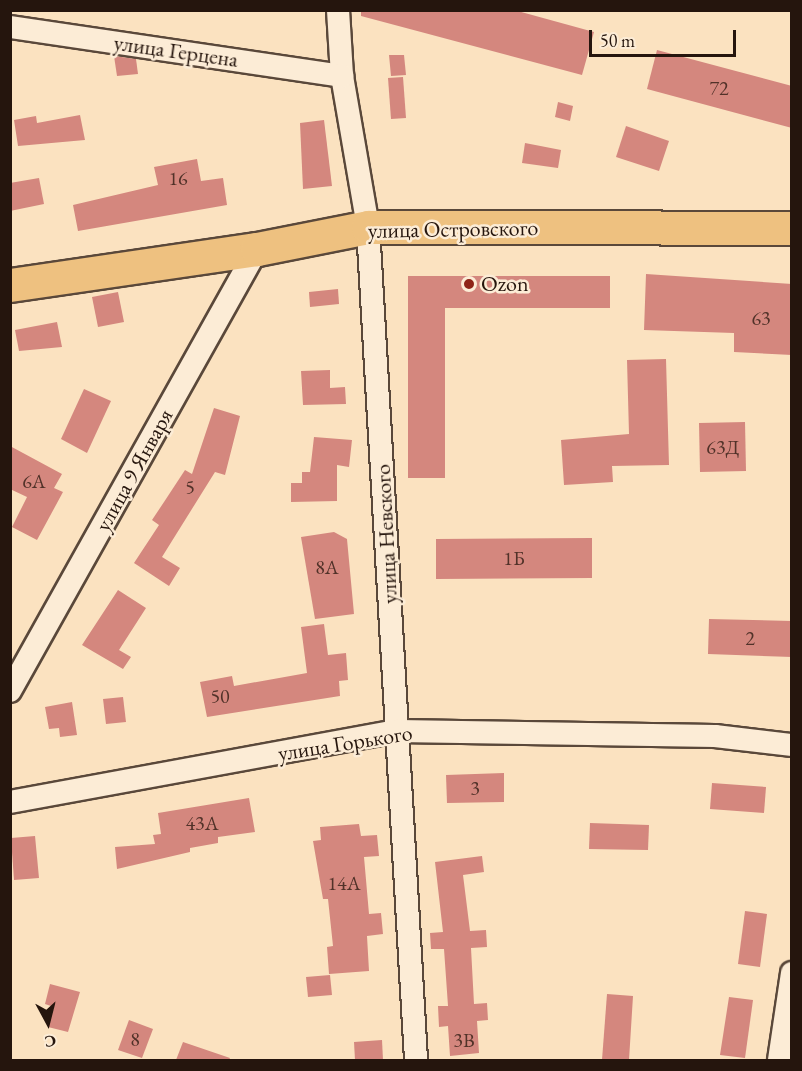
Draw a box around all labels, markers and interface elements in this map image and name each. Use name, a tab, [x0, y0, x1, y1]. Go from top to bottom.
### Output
scale bar	[592, 18, 739, 56]
street label: улица Герцена	[112, 29, 240, 73]
text: 50 m	[600, 29, 635, 52]
house number: 72	[709, 76, 729, 100]
house number: 16	[168, 166, 188, 190]
street label: улица Островского	[368, 214, 538, 244]
place label: Ozon	[481, 271, 529, 297]
marker: Ozon	[462, 277, 476, 291]
house number: 63	[751, 306, 771, 330]
street label: улица 9 Января	[89, 404, 179, 536]
house number: 63Д	[706, 435, 740, 459]
street label: улица Невского	[369, 464, 403, 604]
house number: 6А	[22, 469, 46, 493]
house number: 5	[185, 475, 195, 499]
house number: 1Б	[503, 546, 525, 570]
house number: 8А	[315, 555, 339, 579]
house number: 2	[745, 626, 755, 650]
house number: 50	[210, 684, 230, 708]
street label: улица Горького	[276, 719, 414, 767]
house number: 3	[470, 776, 480, 800]
house number: 43А	[185, 811, 219, 835]
house number: 14А	[327, 871, 361, 895]
north arrow	[18, 993, 78, 1053]
house number: 8	[130, 1027, 140, 1051]
house number: 3В	[453, 1028, 475, 1052]
text: С	[43, 1030, 57, 1052]

